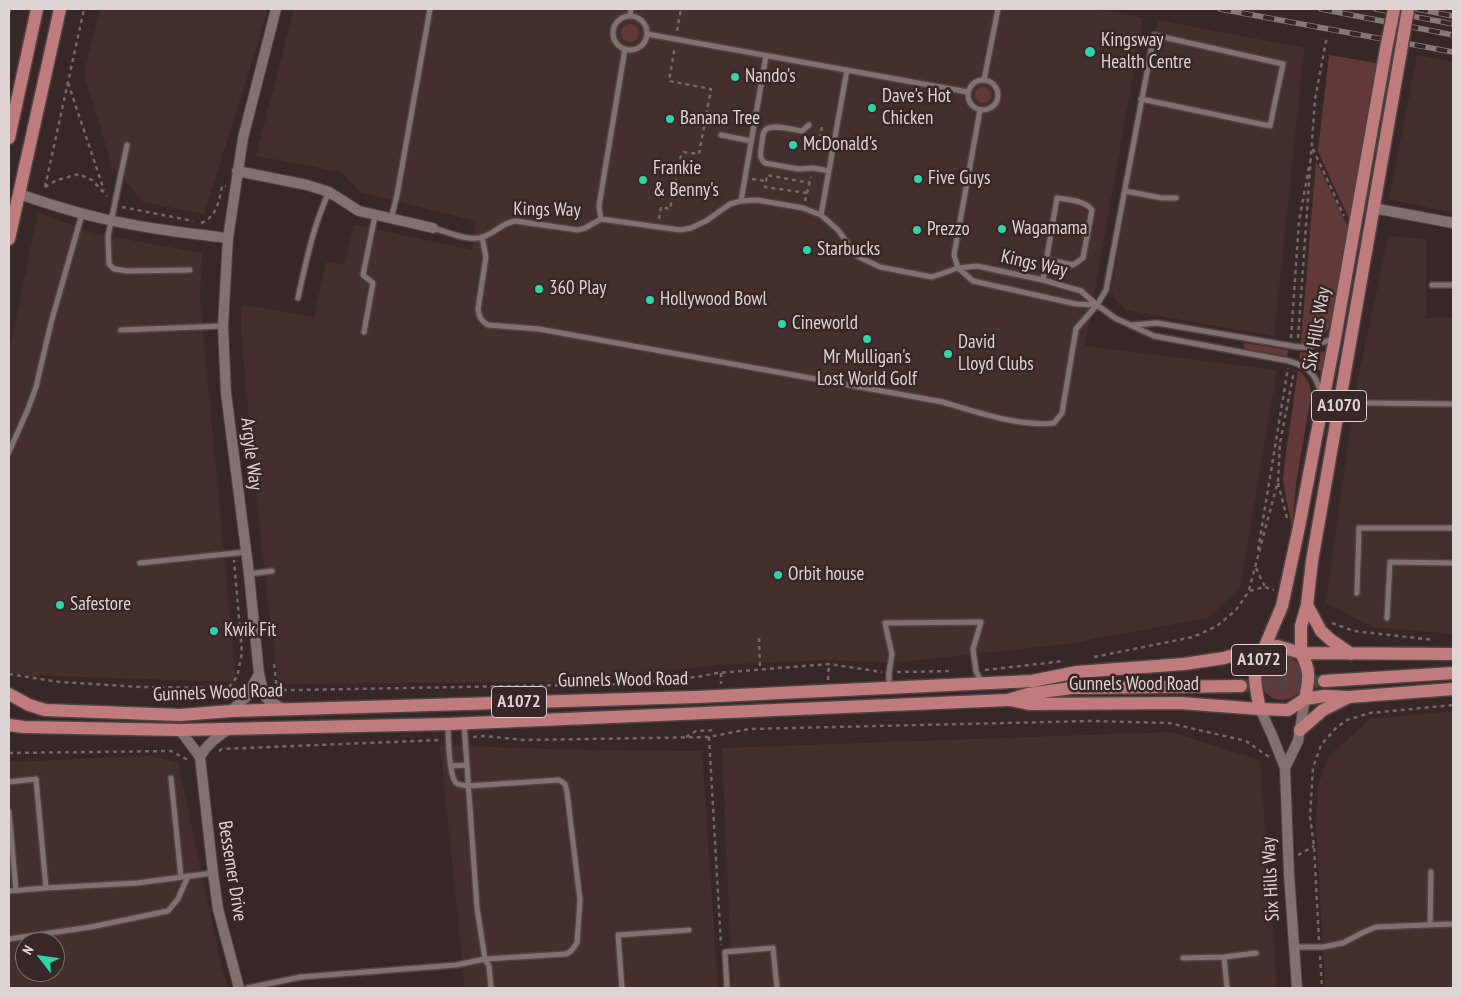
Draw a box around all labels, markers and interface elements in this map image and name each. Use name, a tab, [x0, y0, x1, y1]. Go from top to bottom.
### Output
place label: Kingsway Health Centre	[1101, 30, 1191, 74]
marker: Kingsway Health Centre	[1083, 45, 1097, 59]
place label: Nando's	[745, 66, 796, 88]
marker: Nando's	[729, 71, 741, 83]
place label: Dave's Hot Chicken	[882, 86, 951, 130]
marker: Dave's Hot Chicken	[866, 102, 878, 114]
place label: Banana Tree	[680, 108, 760, 130]
marker: Banana Tree	[664, 113, 676, 125]
place label: McDonald's	[803, 134, 878, 156]
marker: McDonald's	[787, 139, 799, 151]
place label: Frankie & Benny's	[653, 158, 719, 202]
place label: Five Guys	[928, 168, 990, 190]
marker: Five Guys	[912, 173, 924, 185]
marker: Frankie & Benny's	[637, 174, 649, 186]
street label: Kings Way	[513, 198, 581, 222]
place label: Wagamama	[1012, 218, 1087, 240]
place label: Prezzo	[927, 219, 970, 241]
marker: Wagamama	[996, 223, 1008, 235]
marker: Prezzo	[911, 224, 923, 236]
place label: Starbucks	[817, 239, 880, 261]
marker: Starbucks	[801, 244, 813, 256]
street label: Kings Way	[999, 245, 1069, 283]
place label: 360 Play	[549, 278, 606, 300]
marker: 360 Play	[533, 283, 545, 295]
street label: Six Hills Way	[1298, 285, 1336, 373]
place label: Hollywood Bowl	[660, 289, 767, 311]
marker: Hollywood Bowl	[644, 294, 656, 306]
place label: Cineworld	[792, 313, 858, 335]
marker: Cineworld	[776, 318, 788, 330]
place label: David Lloyd Clubs	[958, 332, 1034, 376]
marker: Mr Mulligan's Lost World Golf	[861, 333, 873, 345]
place label: Mr Mulligan's Lost World Golf	[817, 347, 917, 391]
marker: David Lloyd Clubs	[942, 348, 954, 360]
road number: A1070	[1312, 391, 1366, 422]
street label: Argyle Way	[235, 417, 267, 491]
place label: Orbit house	[788, 564, 864, 586]
marker: Orbit house	[772, 569, 784, 581]
place label: Safestore	[70, 594, 131, 616]
marker: Safestore	[54, 599, 66, 611]
place label: Kwik Fit	[224, 620, 276, 642]
marker: Kwik Fit	[208, 625, 220, 637]
road number: A1072	[1232, 644, 1286, 676]
street label: Gunnels Wood Road	[558, 667, 688, 693]
street label: Gunnels Wood Road	[1069, 674, 1199, 696]
street label: Gunnels Wood Road	[153, 679, 283, 707]
road number: A1072	[492, 686, 546, 718]
street label: Bessemer Drive	[213, 819, 251, 923]
street label: Six Hills Way	[1257, 836, 1285, 922]
north arrow	[15, 932, 65, 982]
text: N	[18, 942, 38, 958]

